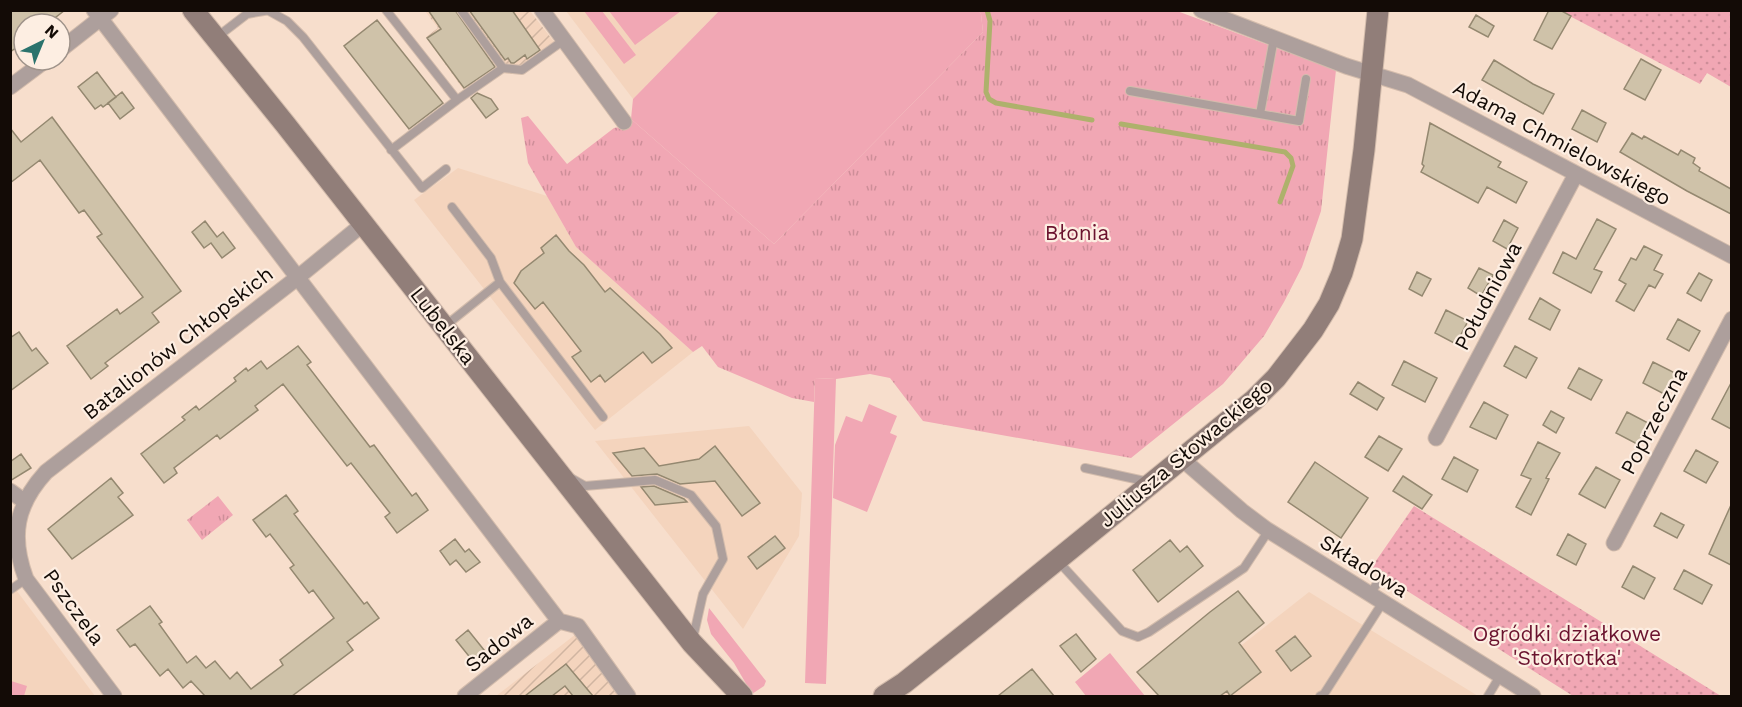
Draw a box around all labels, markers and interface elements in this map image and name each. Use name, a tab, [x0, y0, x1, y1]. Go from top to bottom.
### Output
north arrow	[12, 12, 72, 72]
text: N	[41, 20, 63, 42]
street label: Adama Chmielowskiego	[1449, 75, 1675, 211]
park label: Błonia	[1045, 220, 1109, 245]
street label: Południowa	[1449, 237, 1527, 354]
street label: Batalionów Chłopskich	[78, 261, 278, 425]
street label: Lubelska	[405, 282, 482, 370]
street label: Poprzeczna	[1615, 363, 1692, 479]
street label: Juliusza Słowackiego	[1094, 373, 1277, 532]
street label: Składowa	[1316, 529, 1413, 603]
street label: Pszczela	[38, 564, 110, 650]
street label: Sadowa	[460, 608, 538, 677]
park label: Ogródki działkowe 'Stokrotka'	[1473, 621, 1661, 670]

